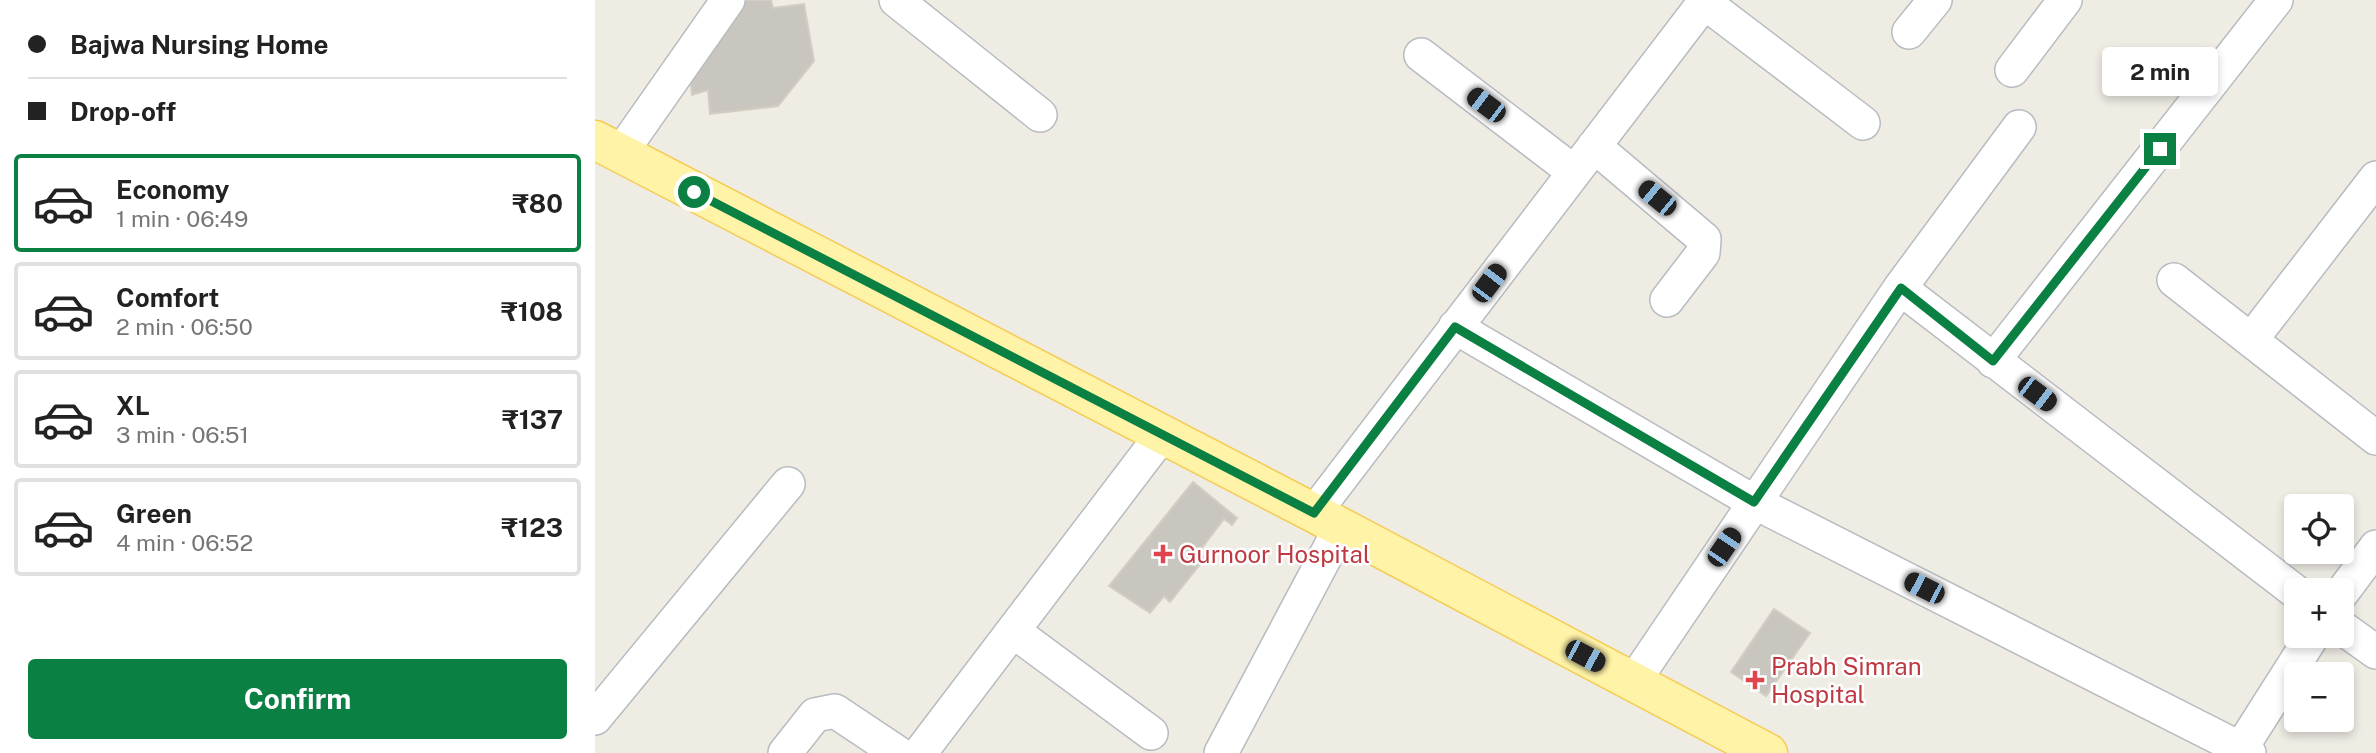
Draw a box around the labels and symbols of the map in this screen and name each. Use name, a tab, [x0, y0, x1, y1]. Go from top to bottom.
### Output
callout: 2 min	[2102, 47, 2218, 96]
car	[1463, 84, 1510, 126]
route end	[2144, 133, 2176, 165]
route start	[678, 176, 710, 208]
car	[1635, 177, 1680, 219]
car	[1468, 260, 1511, 306]
car	[2014, 373, 2061, 415]
car	[1704, 524, 1745, 570]
place label: Gurnoor Hospital	[1179, 540, 1370, 568]
marker: Gurnoor Hospital	[1153, 544, 1173, 564]
car	[1901, 569, 1948, 607]
car	[1562, 637, 1609, 675]
place label: Prabh Simran Hospital	[1771, 652, 1922, 708]
marker: Prabh Simran Hospital	[1745, 670, 1765, 690]

